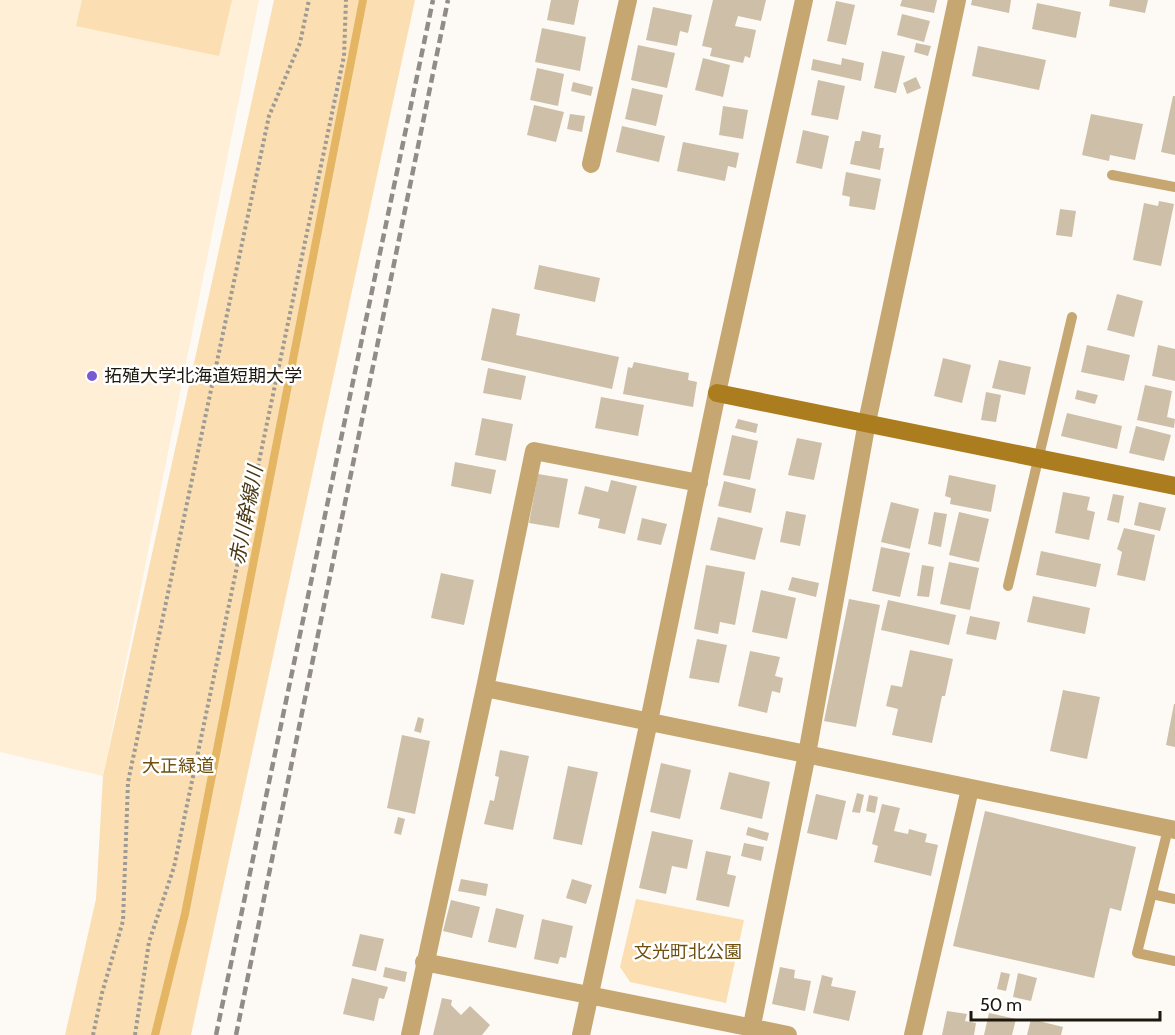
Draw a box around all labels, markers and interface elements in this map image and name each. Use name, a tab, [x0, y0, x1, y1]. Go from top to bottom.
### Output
place label: 拓殖大学北海道短期大学	[104, 365, 302, 387]
marker: 拓殖大学北海道短期大学	[85, 369, 99, 383]
water label: 赤川幹線川	[225, 462, 268, 566]
park label: 大正緑道	[142, 755, 214, 777]
park label: 文光町北公園	[634, 941, 742, 963]
scale bar	[971, 984, 1160, 1022]
text: 50 m	[980, 994, 1022, 1016]

